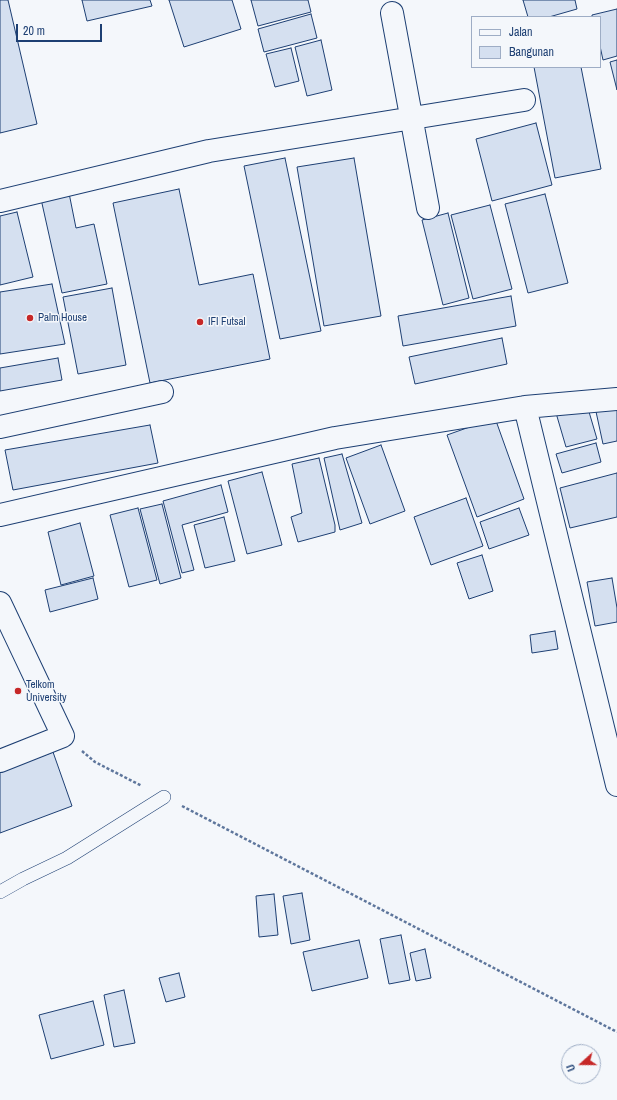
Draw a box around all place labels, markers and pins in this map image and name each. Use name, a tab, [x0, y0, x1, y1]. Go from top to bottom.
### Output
place label: Palm House	[38, 311, 87, 325]
marker: Palm House	[25, 313, 35, 323]
place label: IFI Futsal	[208, 315, 246, 329]
marker: IFI Futsal	[195, 317, 205, 327]
place label: Telkom University	[26, 678, 67, 704]
marker: Telkom University	[13, 686, 23, 696]

